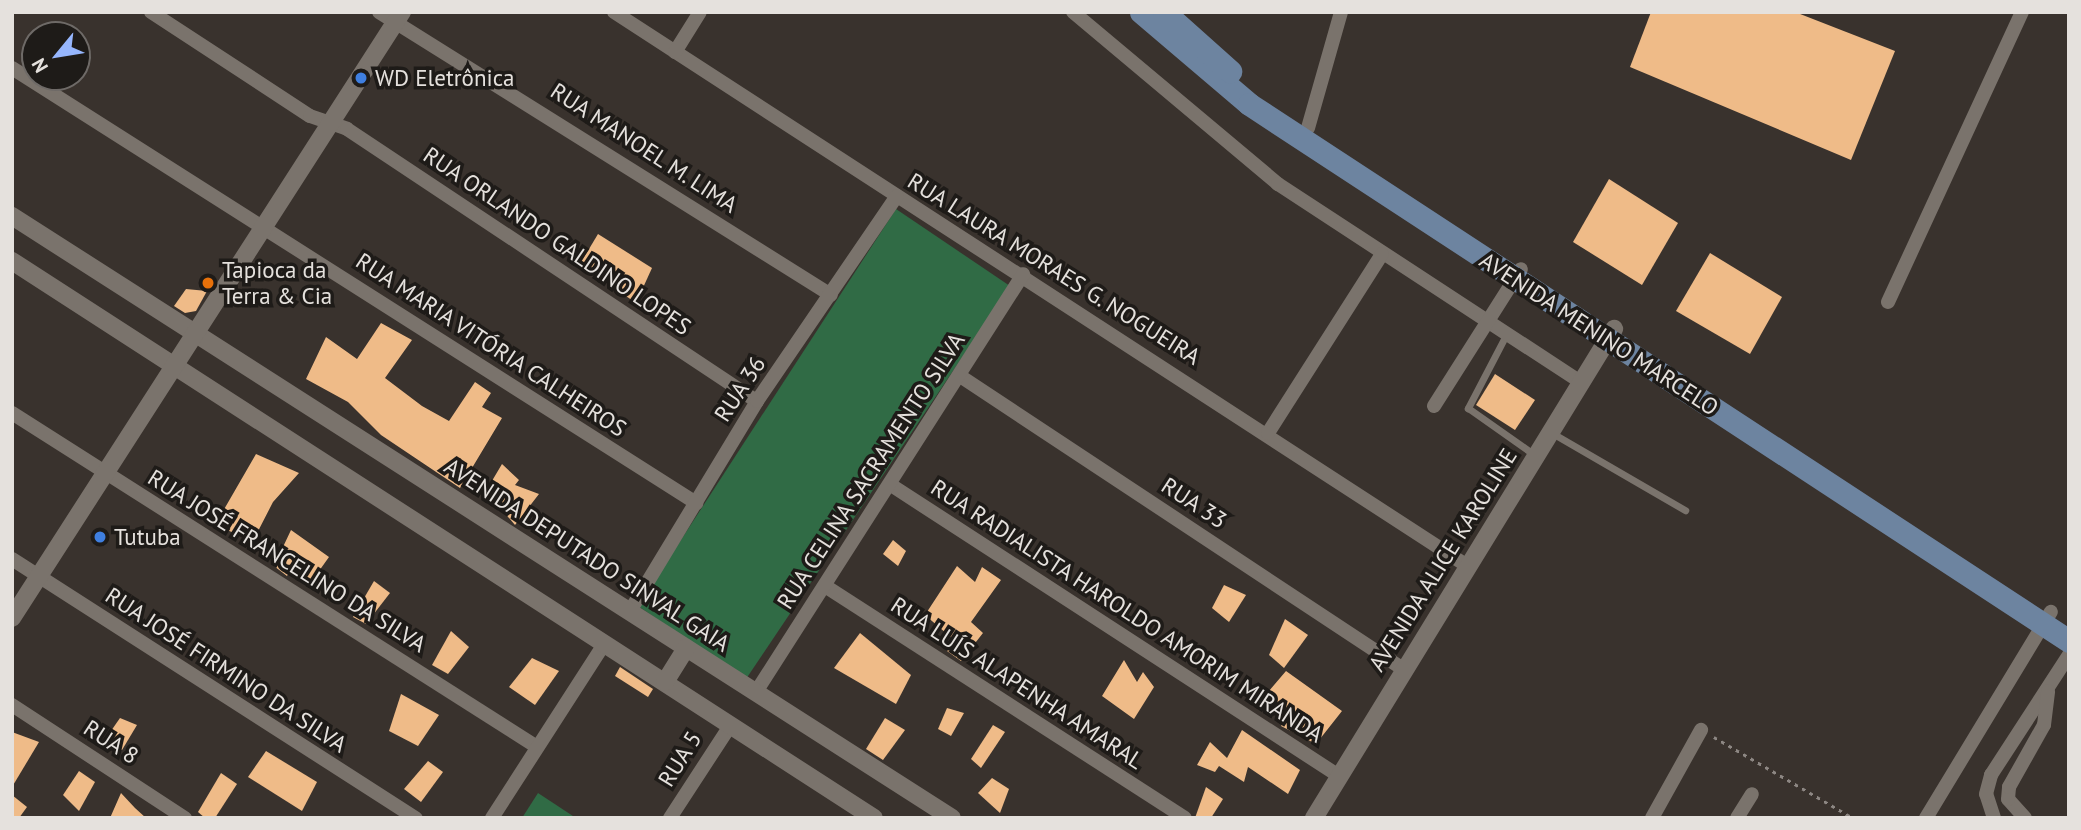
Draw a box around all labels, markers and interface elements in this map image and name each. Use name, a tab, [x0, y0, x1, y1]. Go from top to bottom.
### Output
north arrow	[21, 21, 91, 91]
text: N	[26, 54, 53, 77]
place label: WD Eletrônica	[375, 64, 514, 92]
marker: WD Eletrônica	[353, 70, 369, 86]
street label: RUA MANOEL M. LIMA	[544, 76, 744, 220]
street label: RUA ORLANDO GALDINO LOPES	[418, 141, 696, 341]
street label: RUA LAURA MORAES G. NOGUEIRA	[901, 166, 1207, 372]
street label: RUA MARIA VITÓRIA CALHEIROS	[349, 246, 633, 444]
street label: AVENIDA MENINO MARCELO	[1474, 246, 1724, 422]
place label: Tapioca da Terra & Cia	[222, 256, 332, 310]
marker: Tapioca da Terra & Cia	[200, 275, 216, 291]
street label: RUA CELINA SACRAMENTO SILVA	[771, 327, 971, 615]
street label: RUA 36	[708, 351, 772, 427]
street label: AVENIDA ALICE KAROLINE	[1363, 443, 1523, 677]
street label: AVENIDA DEPUTADO SINVAL GAIA	[438, 452, 736, 658]
street label: RUA JOSÉ FRANCELINO DA SILVA	[142, 463, 432, 659]
street label: RUA 33	[1156, 471, 1232, 535]
street label: RUA RADIALISTA HAROLDO AMORIM MIRANDA	[925, 473, 1329, 749]
place label: Tutuba	[114, 523, 181, 551]
marker: Tutuba	[92, 529, 108, 545]
street label: RUA JOSÉ FIRMINO DA SILVA	[99, 581, 353, 759]
street label: RUA LUÍS ALAPENHA AMARAL	[884, 590, 1150, 776]
street label: RUA 8	[78, 714, 144, 770]
street label: RUA 5	[652, 726, 708, 792]

